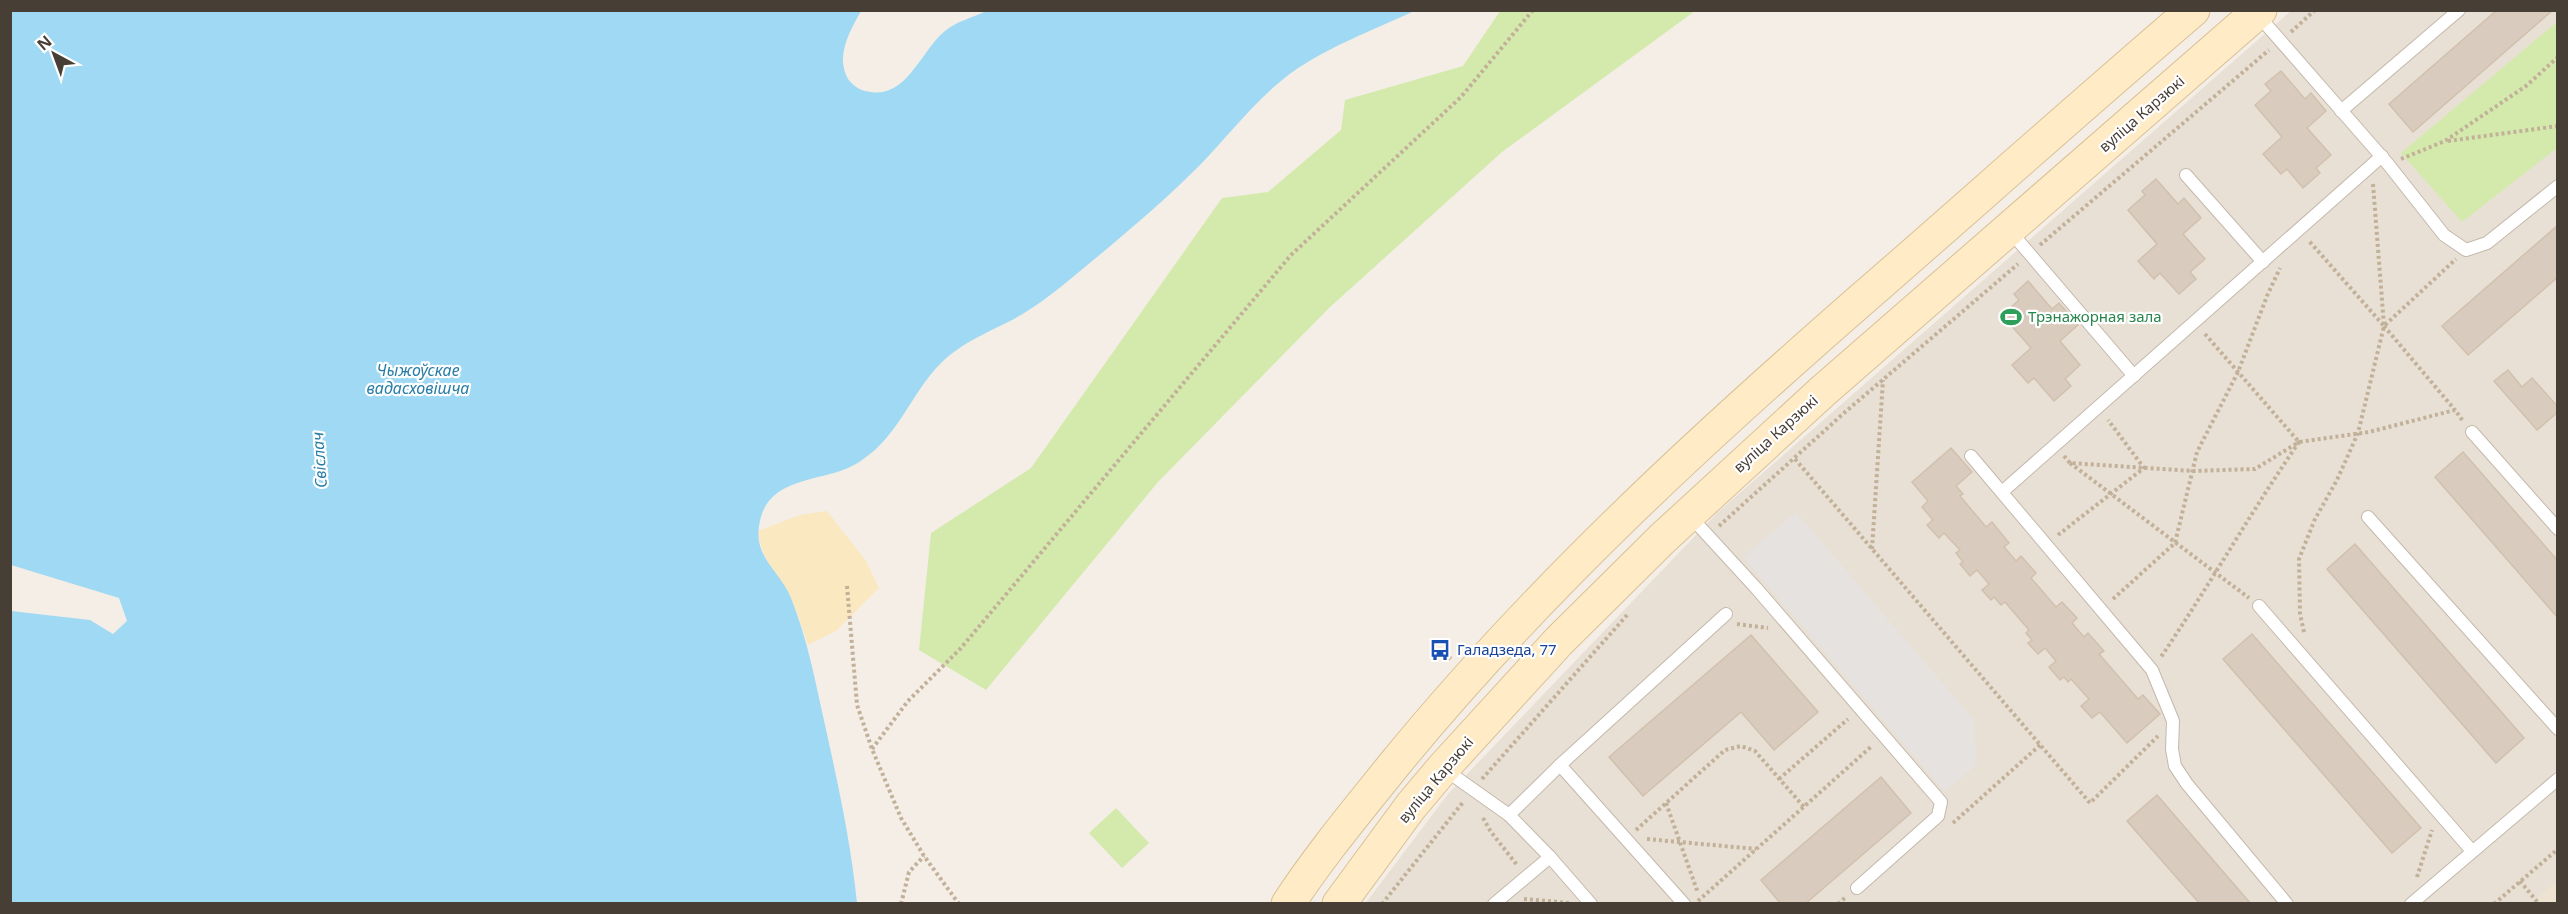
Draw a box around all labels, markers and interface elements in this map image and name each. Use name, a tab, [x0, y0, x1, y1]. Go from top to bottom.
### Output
north arrow	[24, 24, 84, 84]
text: N	[32, 30, 56, 55]
street label: вуліца Карзюкі	[2094, 71, 2188, 156]
sports icon: Трэнажорная зала	[1999, 305, 2023, 329]
place label: Трэнажорная зала	[2028, 306, 2162, 326]
water label: Чыжоўскае вадасховішча	[367, 359, 469, 399]
street label: вуліца Карзюкі	[1729, 390, 1822, 477]
water label: Свіслач	[306, 431, 332, 489]
bus stop icon: Галадзеда, 77	[1428, 638, 1452, 662]
place label: Галадзеда, 77	[1457, 639, 1557, 659]
street label: вуліца Карзюкі	[1393, 732, 1477, 827]

